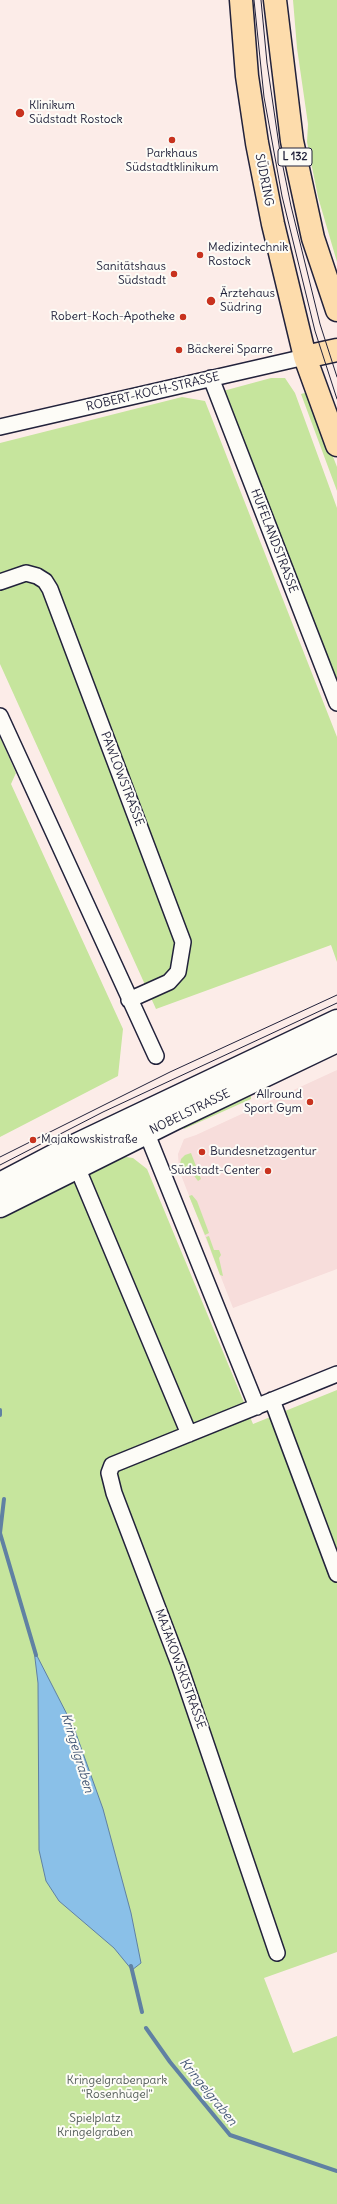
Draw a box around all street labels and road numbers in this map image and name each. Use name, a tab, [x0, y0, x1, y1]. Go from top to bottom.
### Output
road number: L 132	[278, 148, 312, 166]
street label: SÜDRING	[252, 153, 276, 207]
street label: ROBERT-KOCH-STRASSE	[85, 370, 221, 414]
street label: HUFELANDSTRASSE	[248, 487, 300, 595]
street label: PAWLOWSTRASSE	[97, 730, 147, 828]
street label: NOBELSTRASSE	[147, 1086, 233, 1138]
street label: MAJAKOWSKISTRASSE	[152, 1607, 208, 1731]

